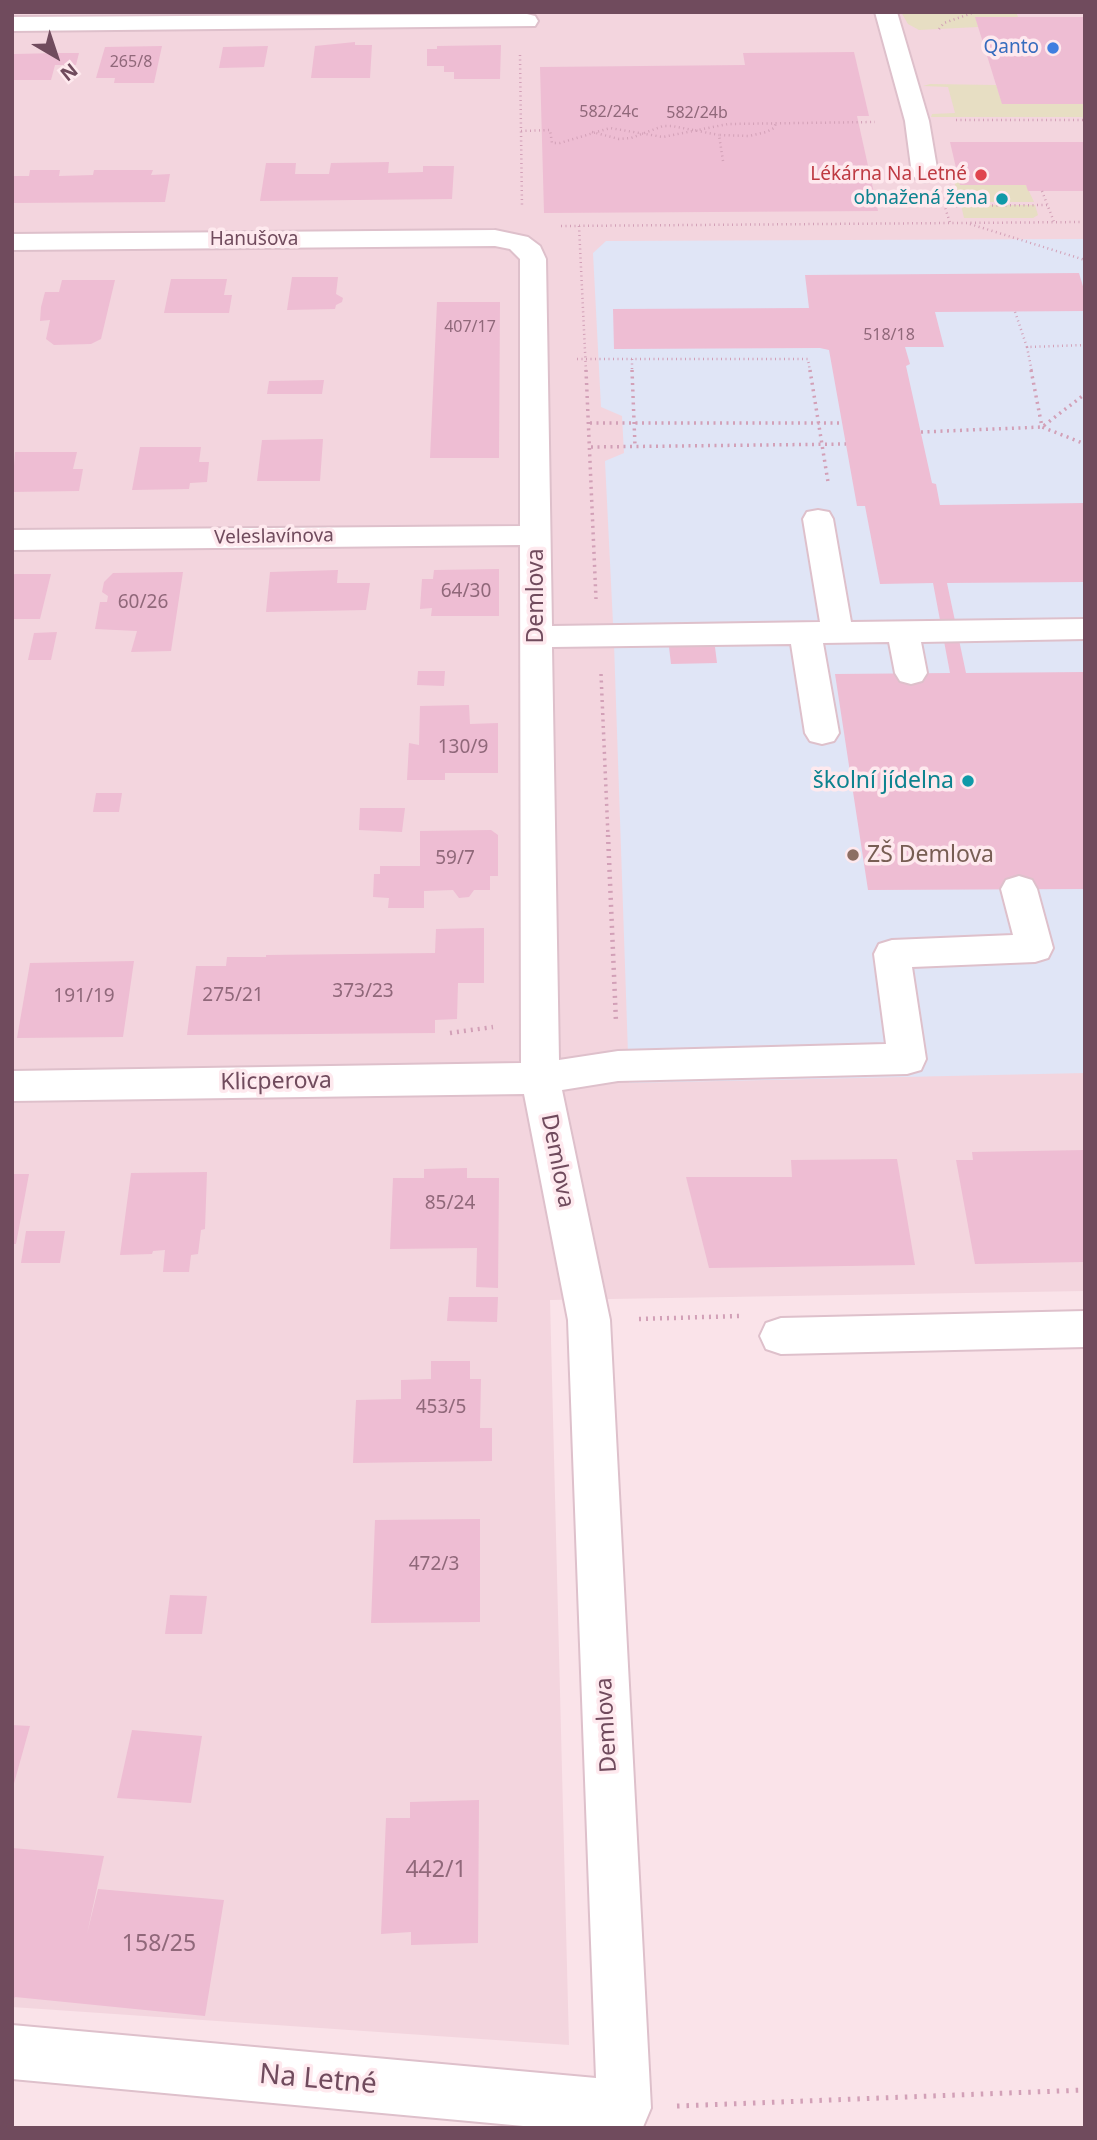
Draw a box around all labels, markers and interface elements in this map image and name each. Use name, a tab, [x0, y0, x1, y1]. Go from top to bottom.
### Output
north arrow	[21, 21, 91, 91]
place label: Qanto	[983, 37, 1039, 59]
marker: Qanto	[1045, 40, 1061, 56]
house number: 265/8	[110, 52, 152, 72]
text: N	[55, 57, 83, 87]
house number: 582/24c	[579, 102, 639, 122]
house number: 582/24b	[666, 103, 728, 123]
place label: Lékárna Na Letné	[810, 164, 967, 186]
marker: Lékárna Na Letné	[973, 167, 989, 183]
place label: obnažená žena	[853, 188, 988, 210]
marker: obnažená žena	[994, 191, 1010, 207]
street label: Hanušova	[210, 229, 298, 251]
house number: 407/17	[444, 317, 496, 337]
house number: 518/18	[863, 325, 915, 345]
street label: Veleslavínova	[214, 525, 334, 549]
street label: Demlova	[522, 548, 550, 644]
house number: 64/30	[441, 581, 491, 603]
house number: 60/26	[118, 592, 168, 614]
house number: 130/9	[438, 737, 488, 759]
place label: školní jídelna	[813, 767, 954, 795]
marker: školní jídelna	[960, 773, 976, 789]
place label: ZŠ Demlova	[867, 841, 994, 869]
marker: ZŠ Demlova	[845, 847, 861, 863]
house number: 59/7	[435, 848, 475, 870]
house number: 373/23	[332, 981, 394, 1003]
house number: 275/21	[202, 985, 264, 1007]
house number: 191/19	[53, 986, 115, 1008]
street label: Klicperova	[220, 1067, 332, 1097]
street label: Demlova	[534, 1112, 580, 1210]
house number: 85/24	[425, 1193, 475, 1215]
house number: 453/5	[416, 1397, 466, 1419]
house number: 472/3	[409, 1554, 459, 1576]
street label: Demlova	[591, 1677, 623, 1773]
house number: 442/1	[405, 1856, 467, 1884]
house number: 158/25	[122, 1930, 196, 1958]
street label: Na Letné	[258, 2058, 378, 2102]

